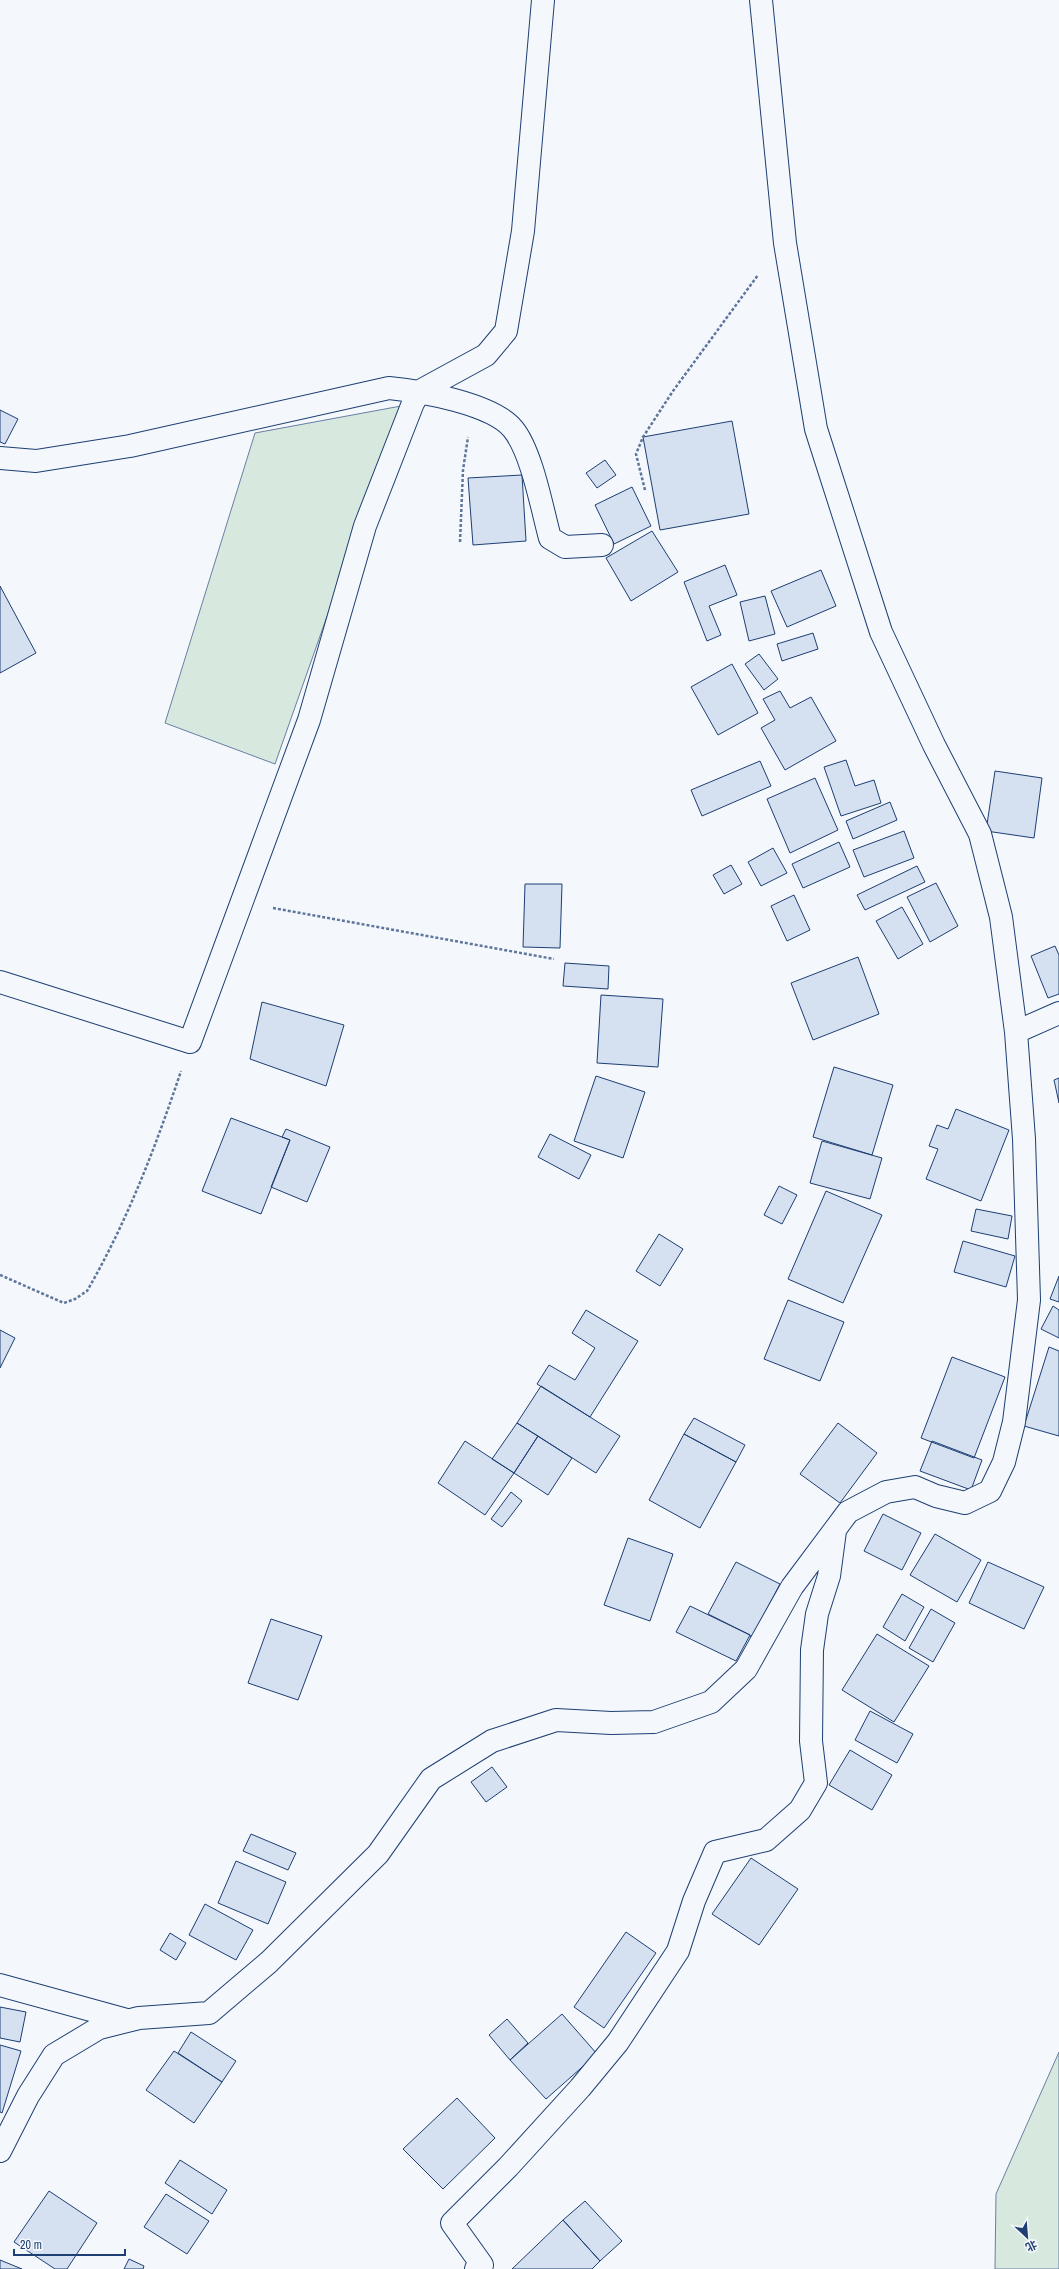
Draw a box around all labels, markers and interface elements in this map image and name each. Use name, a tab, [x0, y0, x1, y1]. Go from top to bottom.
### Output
north arrow	[1007, 2217, 1047, 2257]
scale bar	[14, 2231, 125, 2257]
text: 20 m	[20, 2237, 42, 2253]
text: 北	[1023, 2237, 1039, 2255]

